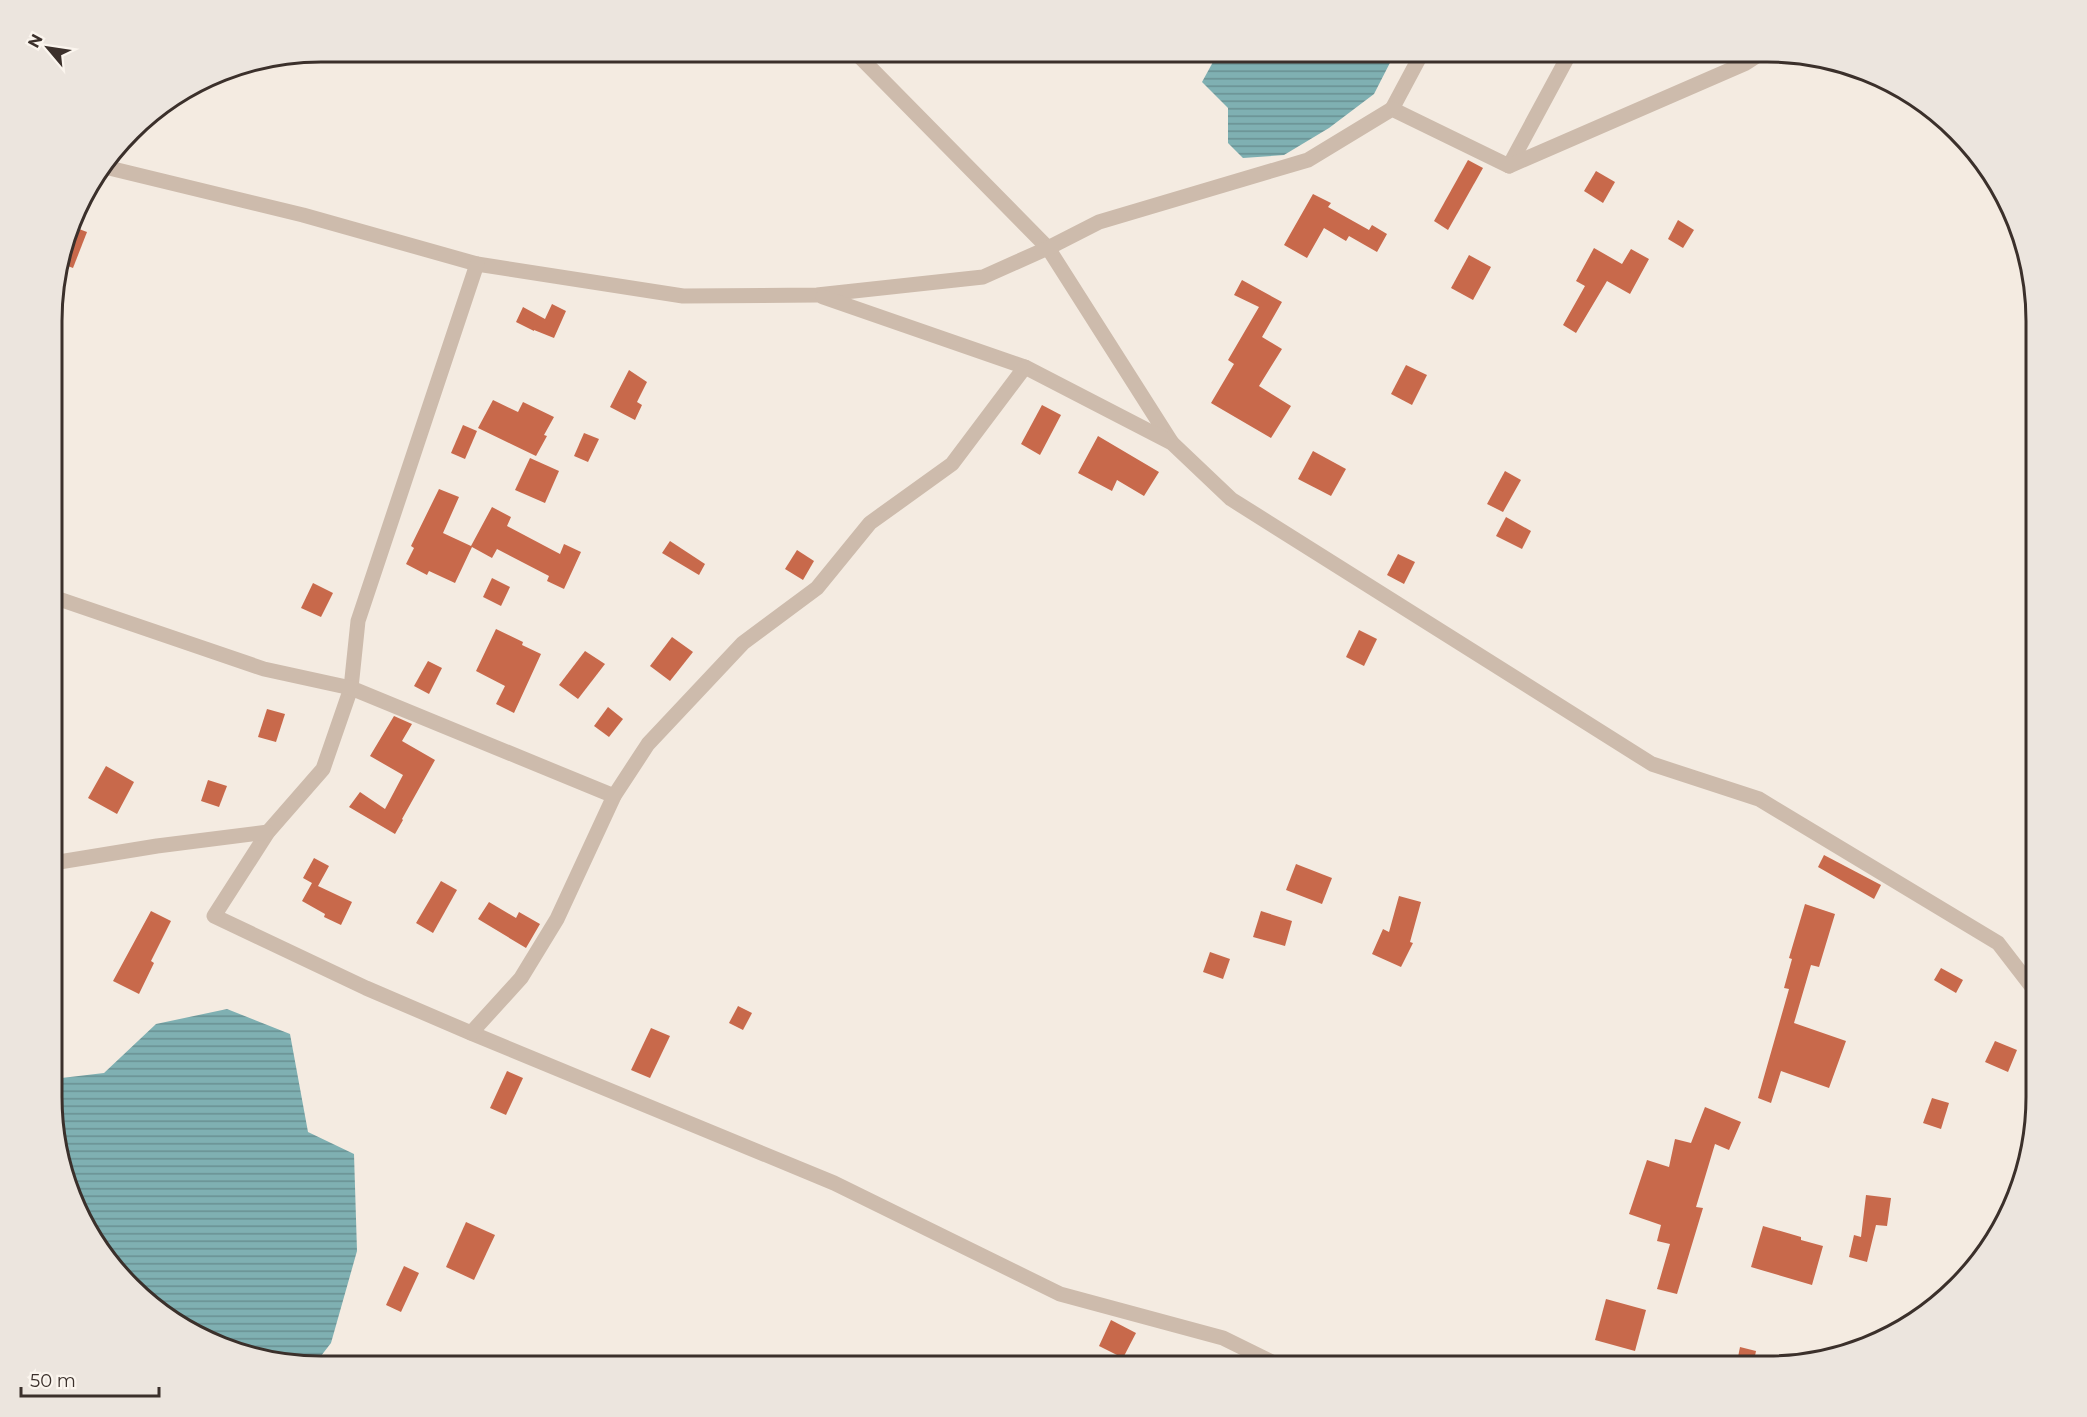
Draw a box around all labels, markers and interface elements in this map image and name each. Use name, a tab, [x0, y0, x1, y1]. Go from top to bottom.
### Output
north arrow	[18, 18, 78, 78]
text: N	[24, 31, 47, 51]
scale bar	[21, 1360, 159, 1398]
text: 50 m	[30, 1370, 76, 1392]

